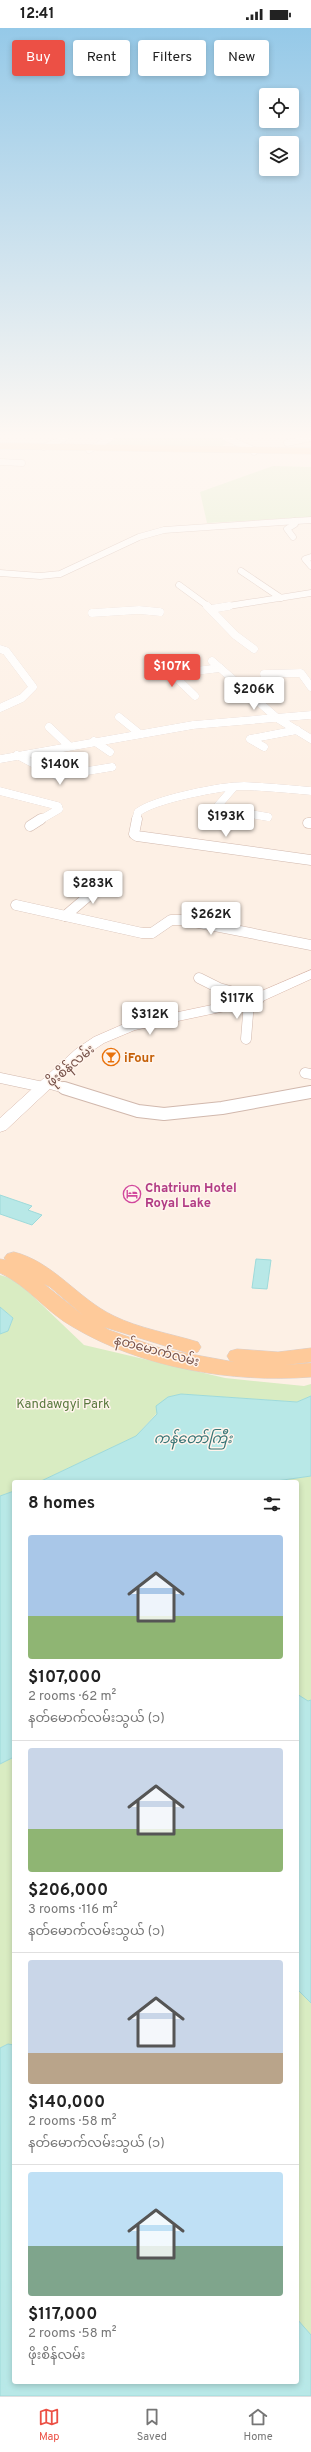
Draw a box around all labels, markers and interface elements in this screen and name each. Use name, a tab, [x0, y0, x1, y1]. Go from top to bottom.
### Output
text: 12:41	[20, 5, 54, 24]
chip: Buy	[12, 40, 65, 76]
chip: Rent	[73, 40, 130, 76]
chip: Filters	[138, 40, 206, 76]
chip: New	[214, 40, 269, 76]
map controls	[259, 88, 299, 176]
button: locate	[259, 88, 299, 128]
button: layers	[259, 136, 299, 176]
pin: $107K	[144, 654, 200, 688]
text: $107K	[153, 659, 191, 675]
pin: $206K	[226, 677, 282, 711]
text: $206K	[233, 682, 275, 698]
pin: $140K	[32, 752, 88, 786]
text: $140K	[40, 757, 80, 773]
pin: $193K	[198, 804, 254, 838]
text: $193K	[207, 809, 245, 825]
pin: $283K	[65, 871, 121, 905]
text: $283K	[73, 876, 113, 892]
pin: $262K	[183, 902, 239, 936]
text: $262K	[191, 907, 231, 923]
pin: $117K	[209, 986, 265, 1020]
text: $117K	[220, 991, 254, 1007]
pin: $312K	[122, 1002, 178, 1036]
text: $312K	[131, 1007, 169, 1023]
street label: ဖိုးစိန်လမ်း	[43, 1040, 99, 1092]
bar icon: iFour	[101, 1047, 121, 1067]
place label: iFour	[124, 1051, 155, 1067]
place label: Chatrium Hotel Royal Lake	[145, 1181, 237, 1212]
hotel icon: Chatrium Hotel Royal Lake	[122, 1184, 142, 1204]
street label: နတ်မောက်လမ်း	[112, 1331, 201, 1372]
park label: Kandawgyi Park	[16, 1397, 110, 1413]
water label: ကန်တော်ကြီး	[154, 1428, 233, 1450]
text: 8 homes	[28, 1493, 95, 1515]
icon: filters	[261, 1493, 283, 1515]
icon: home	[120, 1561, 192, 1633]
text: $107,000	[28, 1667, 101, 1689]
text: 2 rooms · 62 m²	[28, 1689, 116, 1705]
text: နတ်မောက်လမ်းသွယ် (၁)	[28, 1711, 165, 1727]
icon: home	[120, 1774, 192, 1846]
text: $206,000	[28, 1880, 108, 1902]
text: 3 rooms · 116 m²	[28, 1902, 118, 1918]
text: နတ်မောက်လမ်းသွယ် (၁)	[28, 1924, 165, 1940]
icon: home	[120, 1986, 192, 2058]
text: $140,000	[28, 2092, 105, 2114]
text: 2 rooms · 58 m²	[28, 2114, 116, 2130]
text: နတ်မောက်လမ်းသွယ် (၁)	[28, 2136, 165, 2152]
icon: home	[120, 2198, 192, 2270]
text: $117,000	[28, 2304, 97, 2326]
text: 2 rooms · 58 m²	[28, 2326, 116, 2342]
text: ဖိုးစိန်လမ်း	[28, 2348, 85, 2364]
tab: Map	[38, 2406, 60, 2444]
tab: Saved	[137, 2406, 167, 2444]
tab: Home	[244, 2406, 273, 2444]

